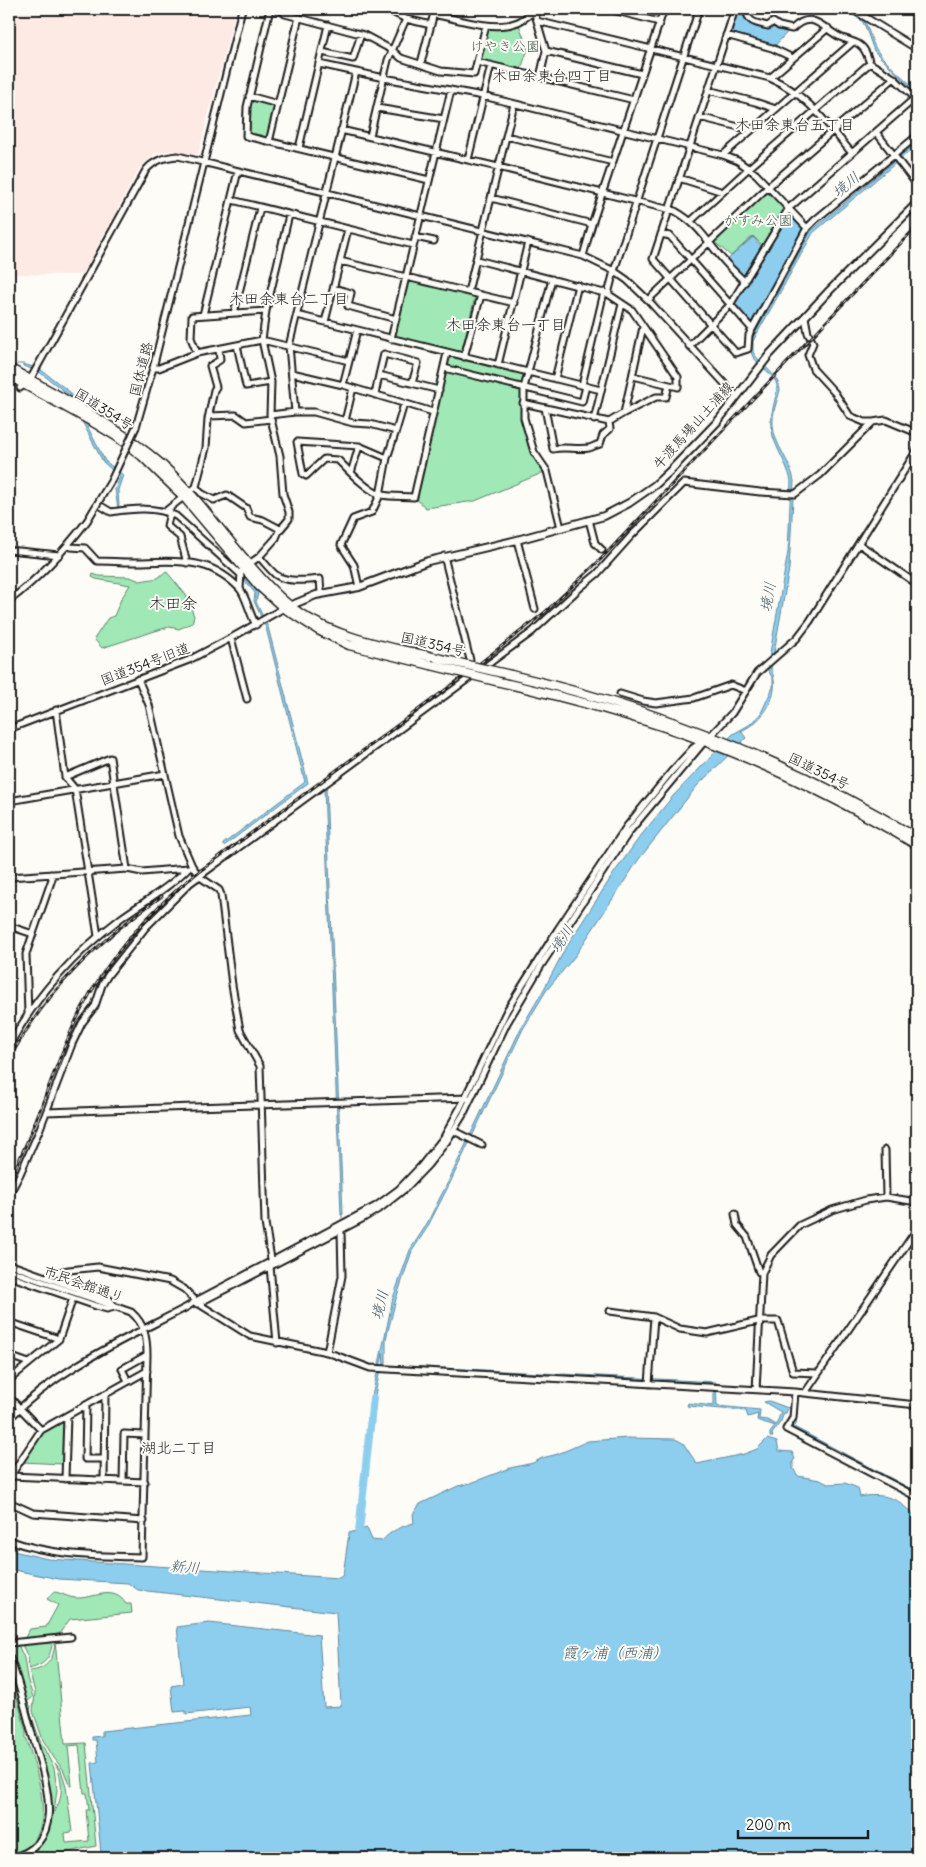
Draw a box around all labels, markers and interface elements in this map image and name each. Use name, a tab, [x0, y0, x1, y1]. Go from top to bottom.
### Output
park label: けやき公園	[470, 37, 540, 55]
district label: 木田余東台四丁目	[492, 66, 612, 85]
district label: 木田余東台五丁目	[735, 115, 855, 134]
water label: 境川	[828, 168, 863, 202]
park label: かすみ公園	[724, 211, 792, 229]
district label: 木田余東台二丁目	[229, 289, 349, 308]
district label: 木田余東台一丁目	[446, 315, 566, 334]
street label: 国体道路	[125, 340, 157, 398]
street label: 牛渡馬場山土浦線	[649, 377, 737, 473]
street label: 国道354号	[71, 384, 137, 434]
water label: 境川	[756, 580, 779, 613]
district label: 木田余	[149, 593, 197, 613]
street label: 国道354号	[399, 628, 467, 660]
street label: 国道354号旧道	[98, 639, 192, 689]
street label: 国道354号	[785, 748, 853, 794]
water label: 境川	[545, 921, 578, 956]
street label: 市民会館通り	[41, 1262, 127, 1306]
water label: 境川	[367, 1288, 392, 1322]
district label: 湖北二丁目	[141, 1438, 217, 1457]
water label: 新川	[169, 1556, 201, 1577]
water label: 霞ヶ浦（西浦）	[562, 1643, 668, 1662]
scale bar	[738, 1807, 868, 1839]
text: 200 m	[746, 1815, 791, 1834]

